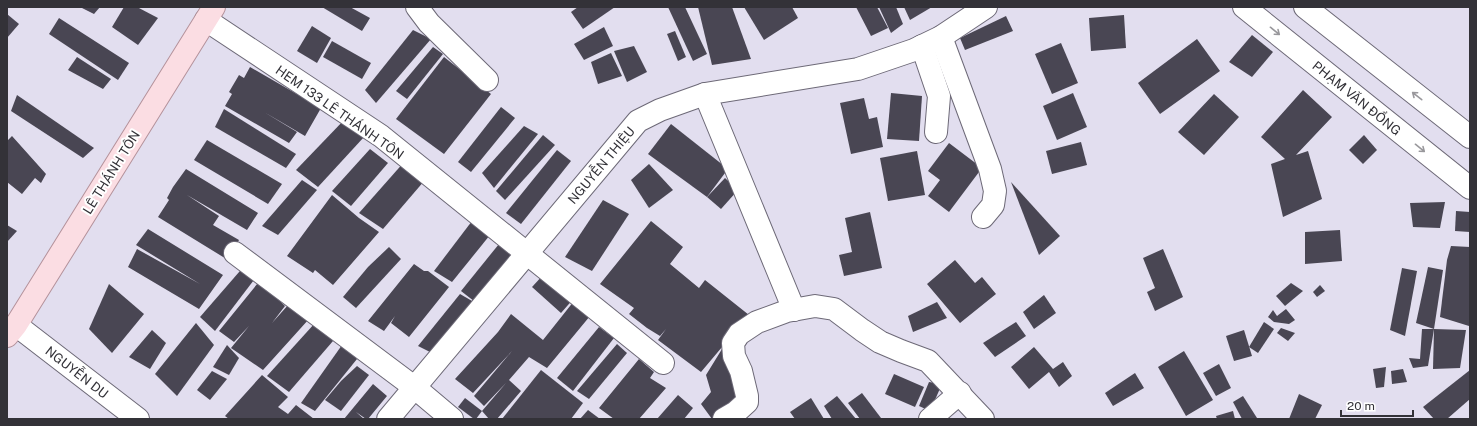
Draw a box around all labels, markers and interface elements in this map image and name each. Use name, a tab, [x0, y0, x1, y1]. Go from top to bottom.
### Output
one-way arrow	[1269, 27, 1280, 36]
street label: PHẠM VĂN ĐỒNG	[1309, 57, 1405, 139]
street label: HEM 133 LÊ THÁNH TÔN	[273, 62, 407, 162]
one-way arrow	[1412, 91, 1423, 100]
street label: NGUYỄN THIỆU	[563, 122, 638, 207]
street label: LÊ THÁNH TÔN	[79, 127, 143, 217]
one-way arrow	[1414, 143, 1425, 152]
street label: NGUYỄN DU	[42, 342, 112, 402]
scale bar	[1341, 392, 1413, 418]
text: 20 m	[1347, 399, 1375, 413]

